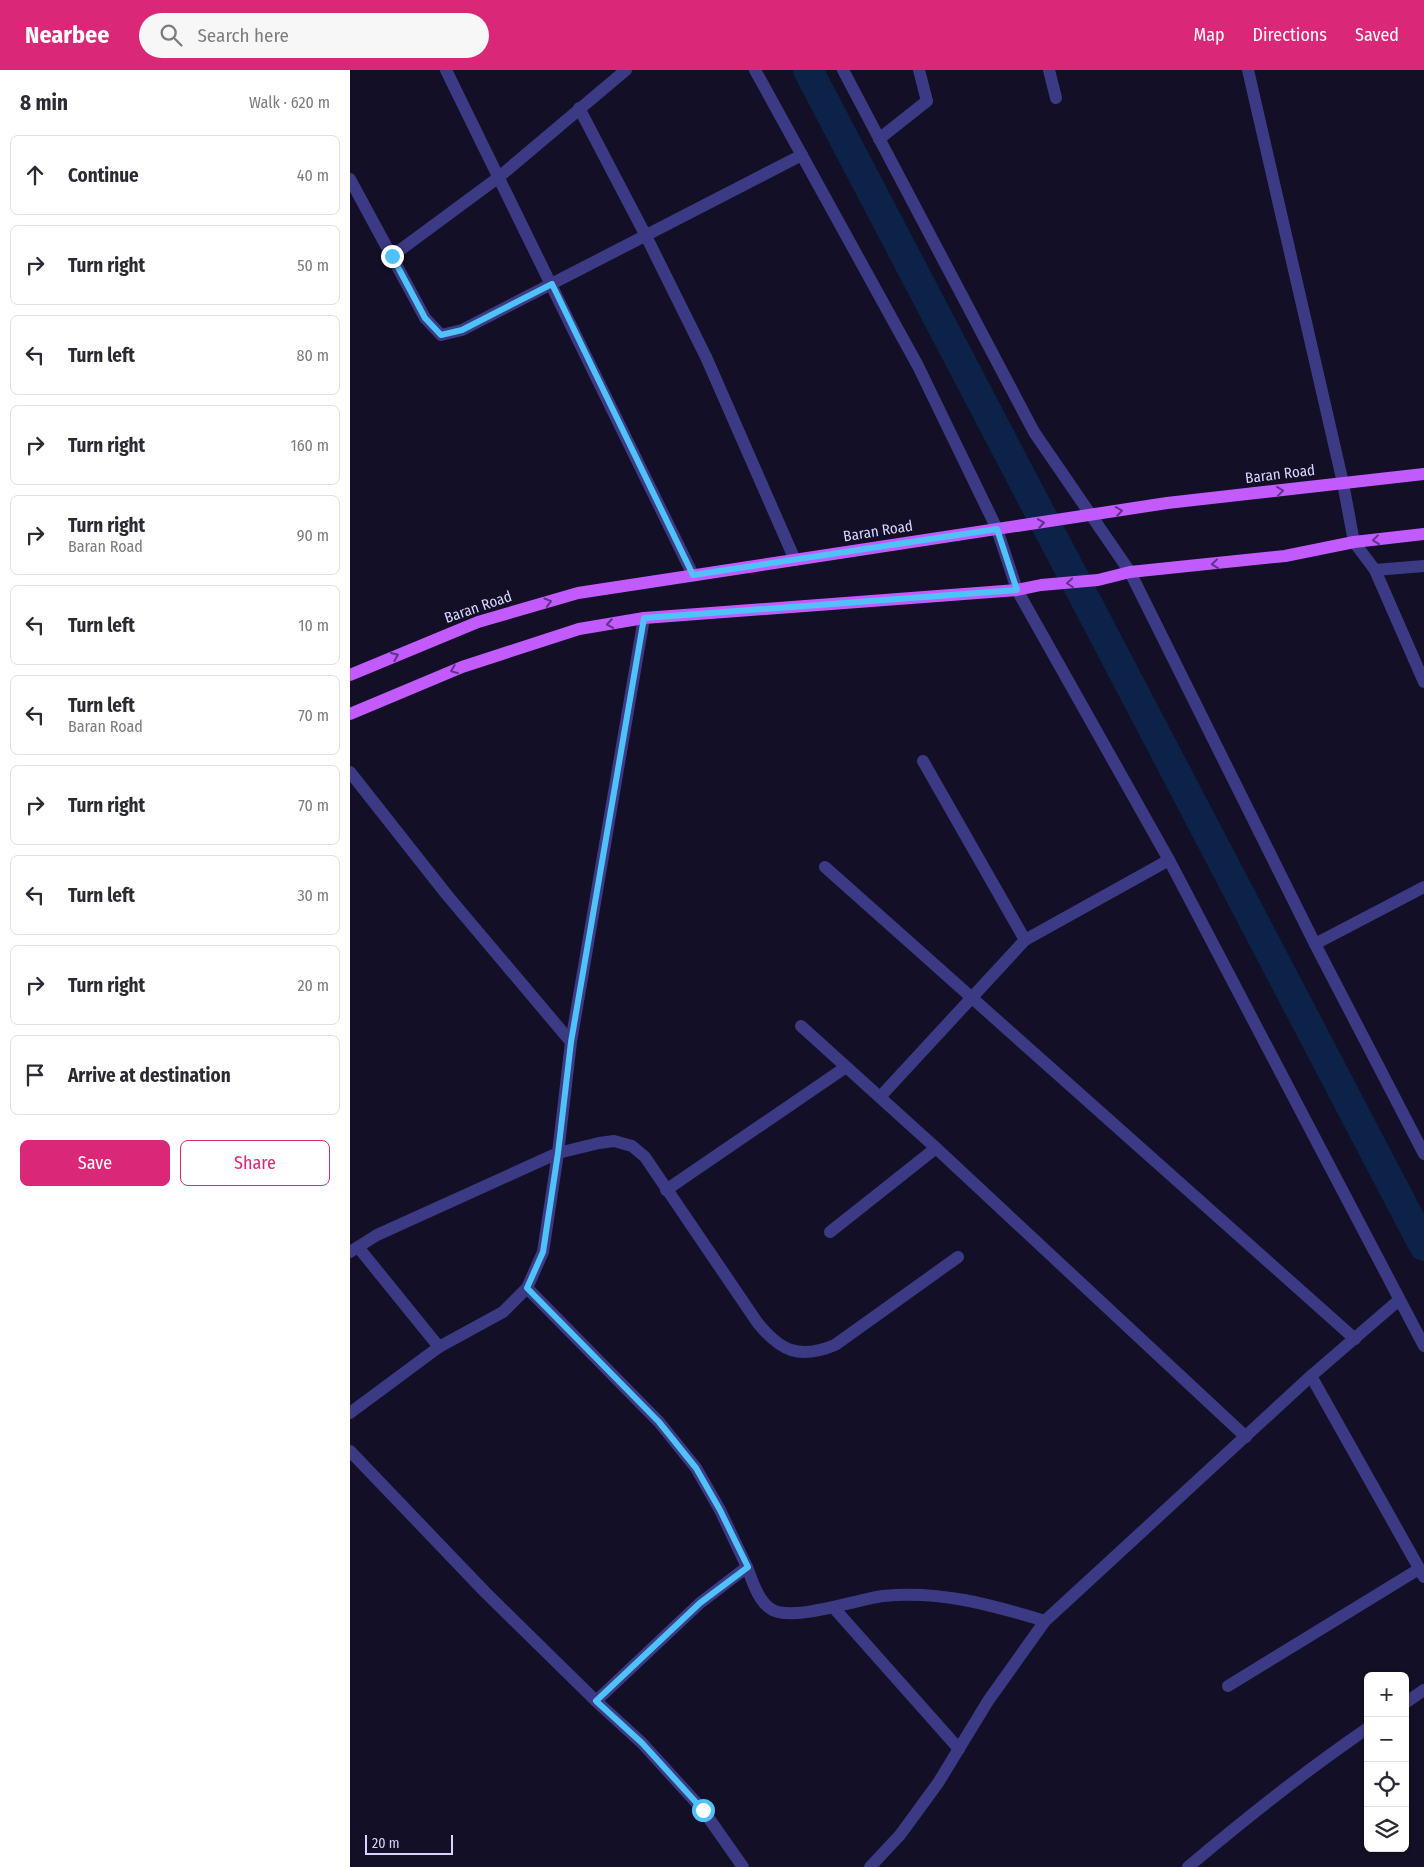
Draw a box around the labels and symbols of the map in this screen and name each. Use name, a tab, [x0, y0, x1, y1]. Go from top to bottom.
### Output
route end	[381, 245, 404, 268]
street label: Baran Road	[1244, 461, 1316, 487]
one-way arrow	[1276, 486, 1284, 497]
one-way arrow	[1115, 506, 1123, 517]
street label: Baran Road	[842, 517, 914, 545]
one-way arrow	[1037, 518, 1045, 528]
one-way arrow	[1371, 534, 1379, 545]
one-way arrow	[1211, 558, 1219, 569]
one-way arrow	[1065, 577, 1073, 588]
street label: Baran Road	[442, 587, 514, 627]
one-way arrow	[543, 597, 551, 607]
one-way arrow	[605, 618, 614, 628]
one-way arrow	[390, 652, 399, 662]
one-way arrow	[451, 665, 459, 675]
route start	[692, 1799, 715, 1822]
scale bar	[365, 1832, 452, 1855]

